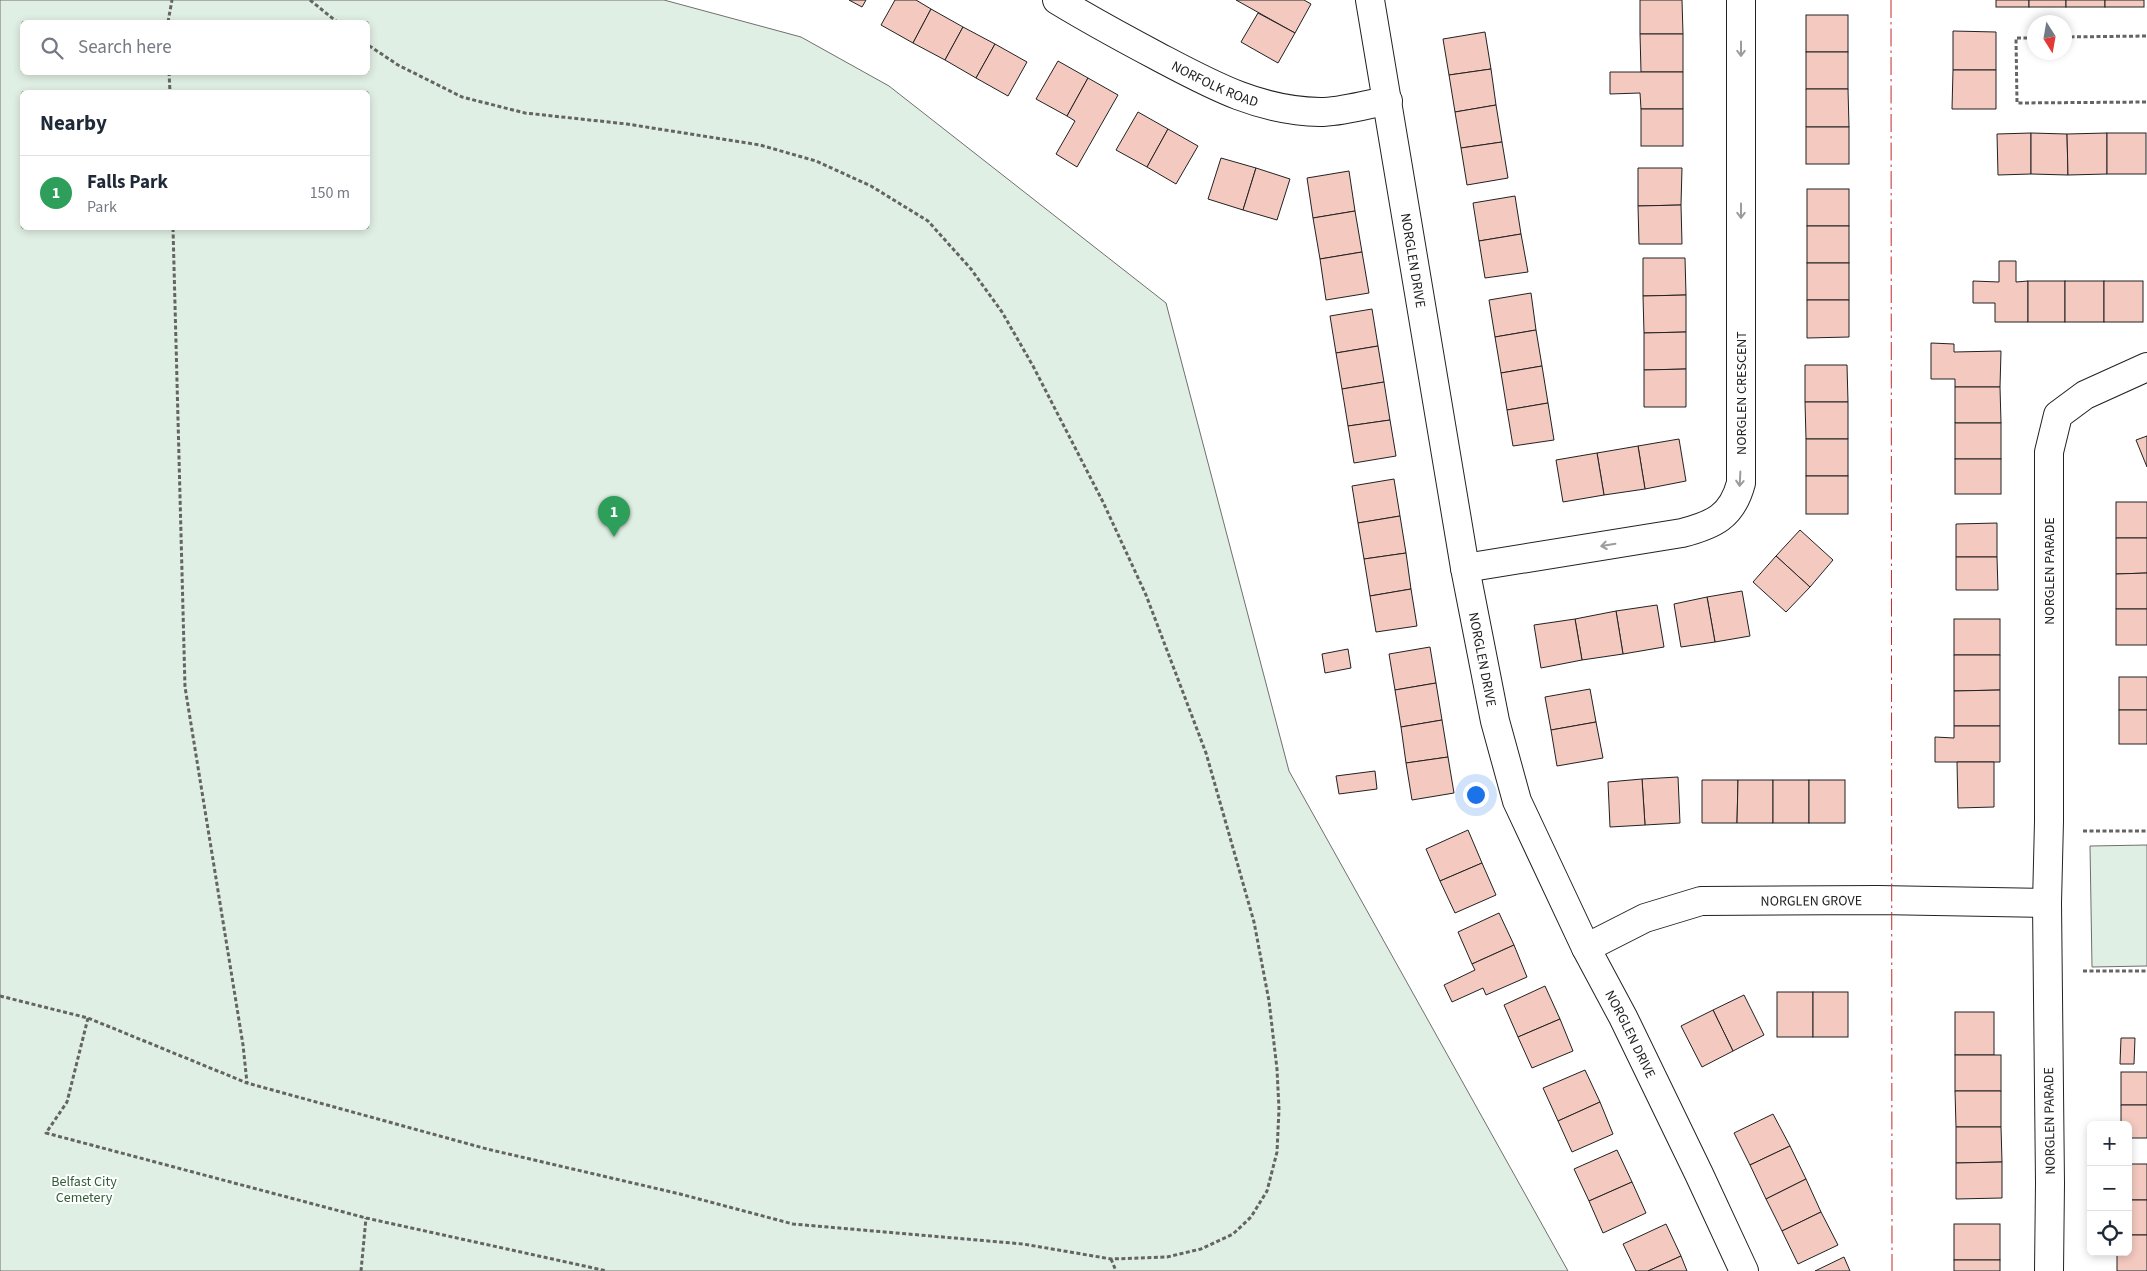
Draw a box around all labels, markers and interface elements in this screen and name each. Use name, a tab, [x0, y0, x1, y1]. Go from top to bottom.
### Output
north arrow	[2027, 15, 2072, 60]
search box	[20, 20, 370, 75]
icon: search	[38, 34, 66, 62]
text: Search here	[78, 34, 172, 61]
one-way arrow	[1736, 40, 1746, 56]
street label: NORFOLK ROAD	[1168, 56, 1261, 113]
text: Nearby	[40, 108, 107, 138]
text: Falls Park	[87, 169, 168, 196]
text: 1	[52, 182, 60, 204]
text: 150 m	[310, 182, 350, 204]
text: Park	[87, 196, 117, 218]
one-way arrow	[1736, 202, 1746, 219]
street label: NORGLEN DRIVE	[1395, 212, 1430, 310]
street label: NORGLEN CRESCENT	[1732, 331, 1752, 455]
one-way arrow	[1736, 470, 1745, 486]
pin: 1	[598, 496, 630, 537]
street label: NORGLEN PARADE	[2040, 517, 2060, 625]
one-way arrow	[1600, 540, 1616, 550]
street label: NORGLEN DRIVE	[1463, 611, 1501, 709]
your location	[1463, 782, 1489, 808]
street label: NORGLEN GROVE	[1761, 891, 1862, 912]
street label: NORGLEN DRIVE	[1599, 987, 1660, 1082]
street label: NORGLEN PARADE	[2039, 1067, 2061, 1175]
map controls	[2087, 1121, 2132, 1256]
button: +	[2087, 1121, 2132, 1166]
button: −	[2087, 1166, 2132, 1211]
park label: Belfast City Cemetery	[51, 1172, 117, 1208]
button: locate	[2087, 1211, 2132, 1256]

